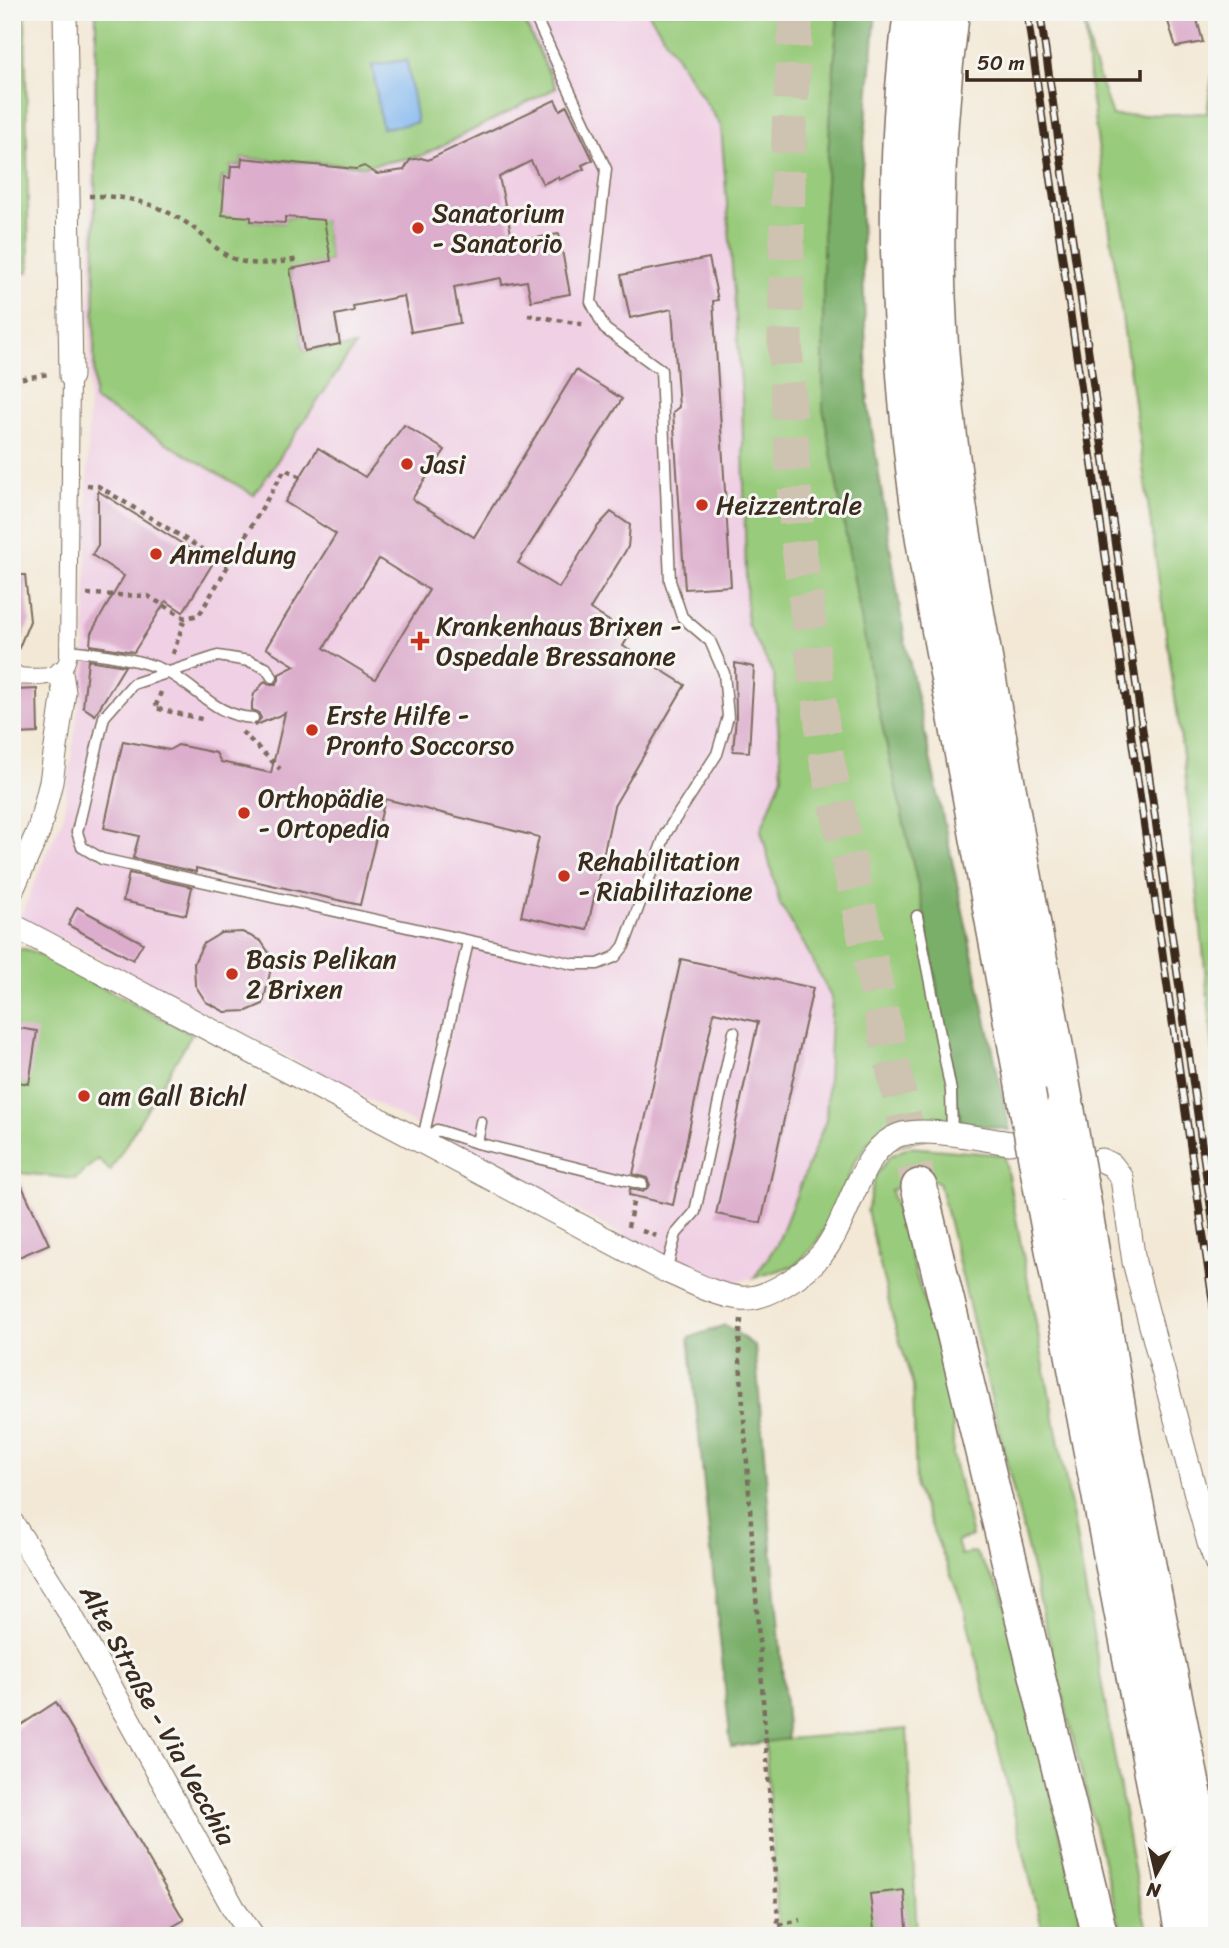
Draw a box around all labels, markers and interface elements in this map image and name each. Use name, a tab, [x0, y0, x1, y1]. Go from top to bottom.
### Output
scale bar	[967, 38, 1140, 82]
text: 50 m	[977, 44, 1025, 82]
place label: Sanatorium - Sanatorio	[432, 190, 564, 266]
marker: Sanatorium - Sanatorio	[410, 220, 426, 236]
place label: Jasi	[420, 441, 466, 487]
marker: Jasi	[399, 456, 415, 472]
place label: Heizzentrale	[716, 482, 862, 528]
marker: Heizzentrale	[694, 497, 710, 513]
place label: Anmeldung	[169, 531, 297, 577]
marker: Anmeldung	[148, 546, 164, 562]
place label: Krankenhaus Brixen - Ospedale Bressanone	[436, 603, 682, 679]
marker: Krankenhaus Brixen - Ospedale Bressanone	[410, 631, 430, 651]
place label: Erste Hilfe - Pronto Soccorso	[326, 692, 514, 768]
marker: Erste Hilfe - Pronto Soccorso	[304, 722, 320, 738]
place label: Orthopädie - Ortopedia	[258, 775, 390, 851]
marker: Orthopädie - Ortopedia	[236, 805, 252, 821]
place label: Rehabilitation - Riabilitazione	[578, 838, 753, 914]
marker: Rehabilitation - Riabilitazione	[556, 868, 572, 884]
place label: Basis Pelikan 2 Brixen	[246, 936, 397, 1012]
marker: Basis Pelikan 2 Brixen	[224, 966, 240, 982]
place label: am Gall Bichl	[98, 1073, 247, 1119]
marker: am Gall Bichl	[76, 1088, 92, 1104]
street label: Alte Straße - Via Vecchia	[66, 1575, 250, 1855]
north arrow	[1120, 1840, 1190, 1910]
text: N	[1144, 1873, 1164, 1908]

